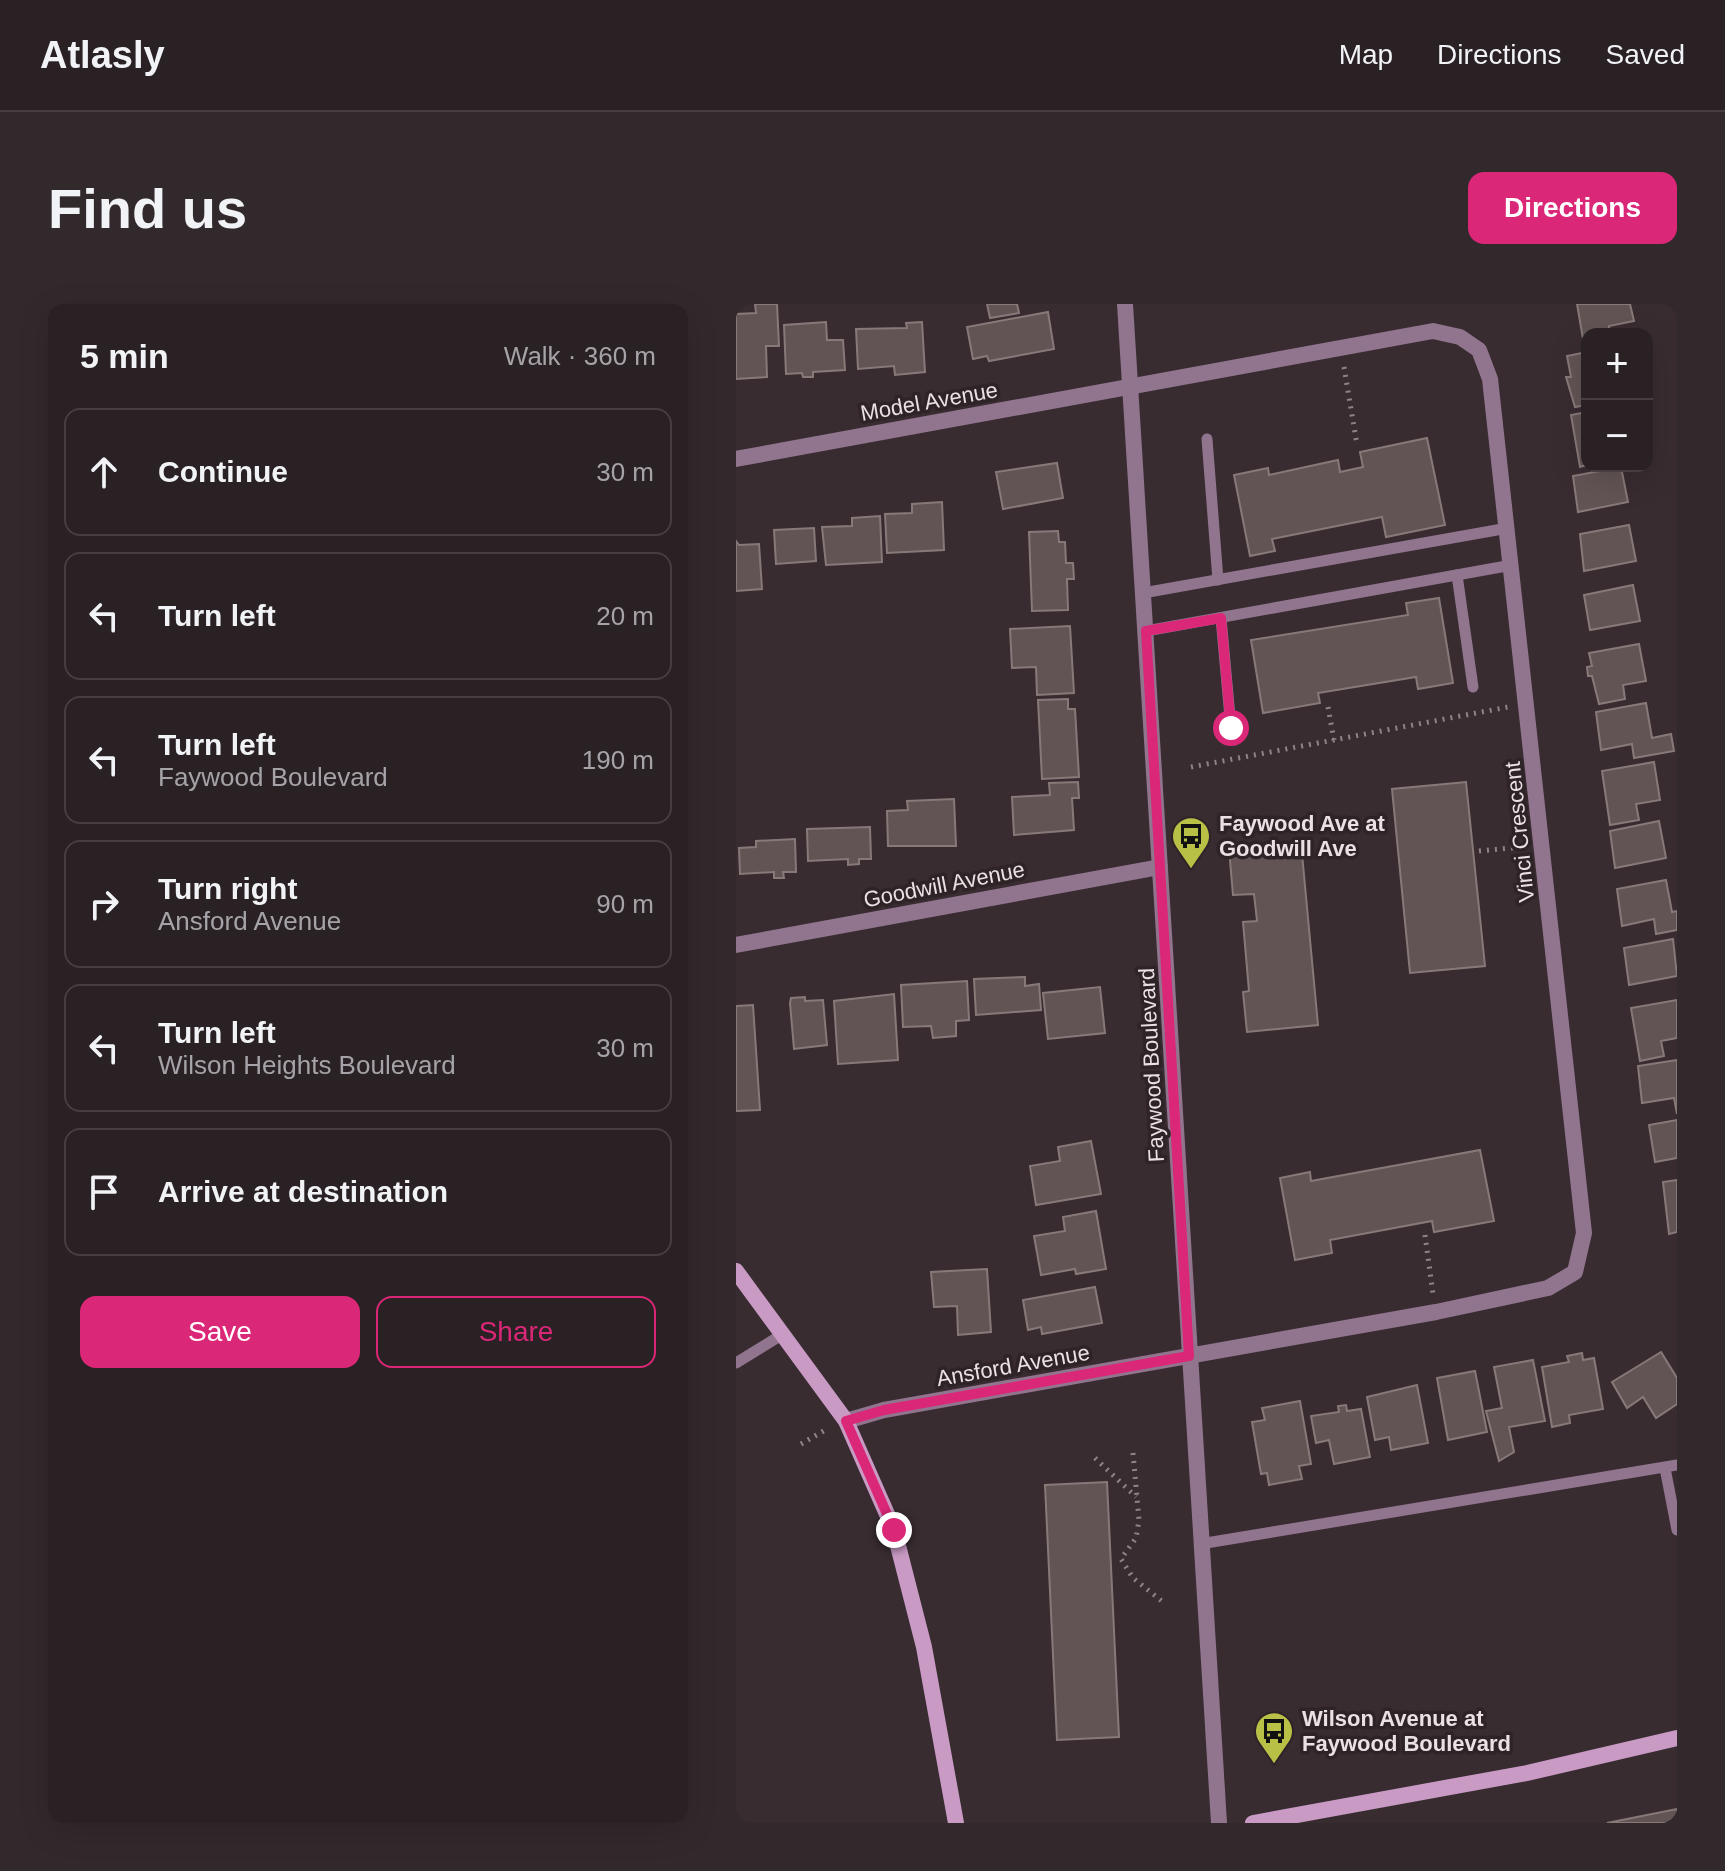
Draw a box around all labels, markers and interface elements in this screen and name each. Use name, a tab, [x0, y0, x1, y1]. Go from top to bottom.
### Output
text: Atlasly	[40, 34, 165, 76]
text: Map	[1339, 39, 1393, 70]
text: Directions	[1437, 39, 1562, 70]
text: Saved	[1606, 39, 1685, 70]
button: Directions	[1468, 172, 1677, 244]
text: Find us	[48, 177, 247, 240]
map controls	[1581, 328, 1653, 472]
button: +	[1581, 328, 1653, 400]
text: 5 min	[80, 337, 169, 375]
text: Walk · 360 m	[504, 341, 656, 371]
street label: Model Avenue	[858, 377, 1000, 426]
button: −	[1581, 400, 1653, 472]
icon: ahead	[82, 450, 126, 494]
text: Continue	[158, 455, 288, 488]
text: 30 m	[596, 457, 654, 487]
icon: left	[82, 594, 126, 638]
text: Turn left	[158, 599, 276, 632]
text: 20 m	[596, 601, 654, 631]
route start	[1213, 710, 1249, 746]
text: Turn left	[158, 728, 276, 761]
icon: left	[82, 738, 126, 782]
text: 190 m	[582, 745, 654, 775]
street label: Vinci Crescent	[1500, 760, 1539, 904]
text: Faywood Boulevard	[158, 762, 388, 792]
place label: Faywood Ave at Goodwill Ave	[1219, 811, 1386, 861]
bus stop icon: Faywood Ave at Goodwill Ave	[1170, 815, 1212, 870]
street label: Goodwill Avenue	[861, 857, 1027, 912]
text: Turn right	[158, 872, 297, 905]
icon: right	[82, 882, 126, 926]
text: 90 m	[596, 889, 654, 919]
text: Ansford Avenue	[158, 906, 341, 936]
street label: Faywood Boulevard	[1134, 967, 1169, 1163]
text: Turn left	[158, 1016, 276, 1049]
icon: left	[82, 1026, 126, 1070]
text: 30 m	[596, 1033, 654, 1063]
text: Wilson Heights Boulevard	[158, 1050, 456, 1080]
icon: arrive	[82, 1170, 126, 1214]
text: Arrive at destination	[158, 1175, 448, 1208]
button: Save	[80, 1296, 360, 1368]
button: Share	[376, 1296, 656, 1368]
street label: Ansford Avenue	[935, 1340, 1092, 1391]
route end	[876, 1512, 912, 1548]
place label: Wilson Avenue at Faywood Boulevard	[1302, 1706, 1511, 1756]
bus stop icon: Wilson Avenue at Faywood Boulevard	[1253, 1710, 1295, 1765]

